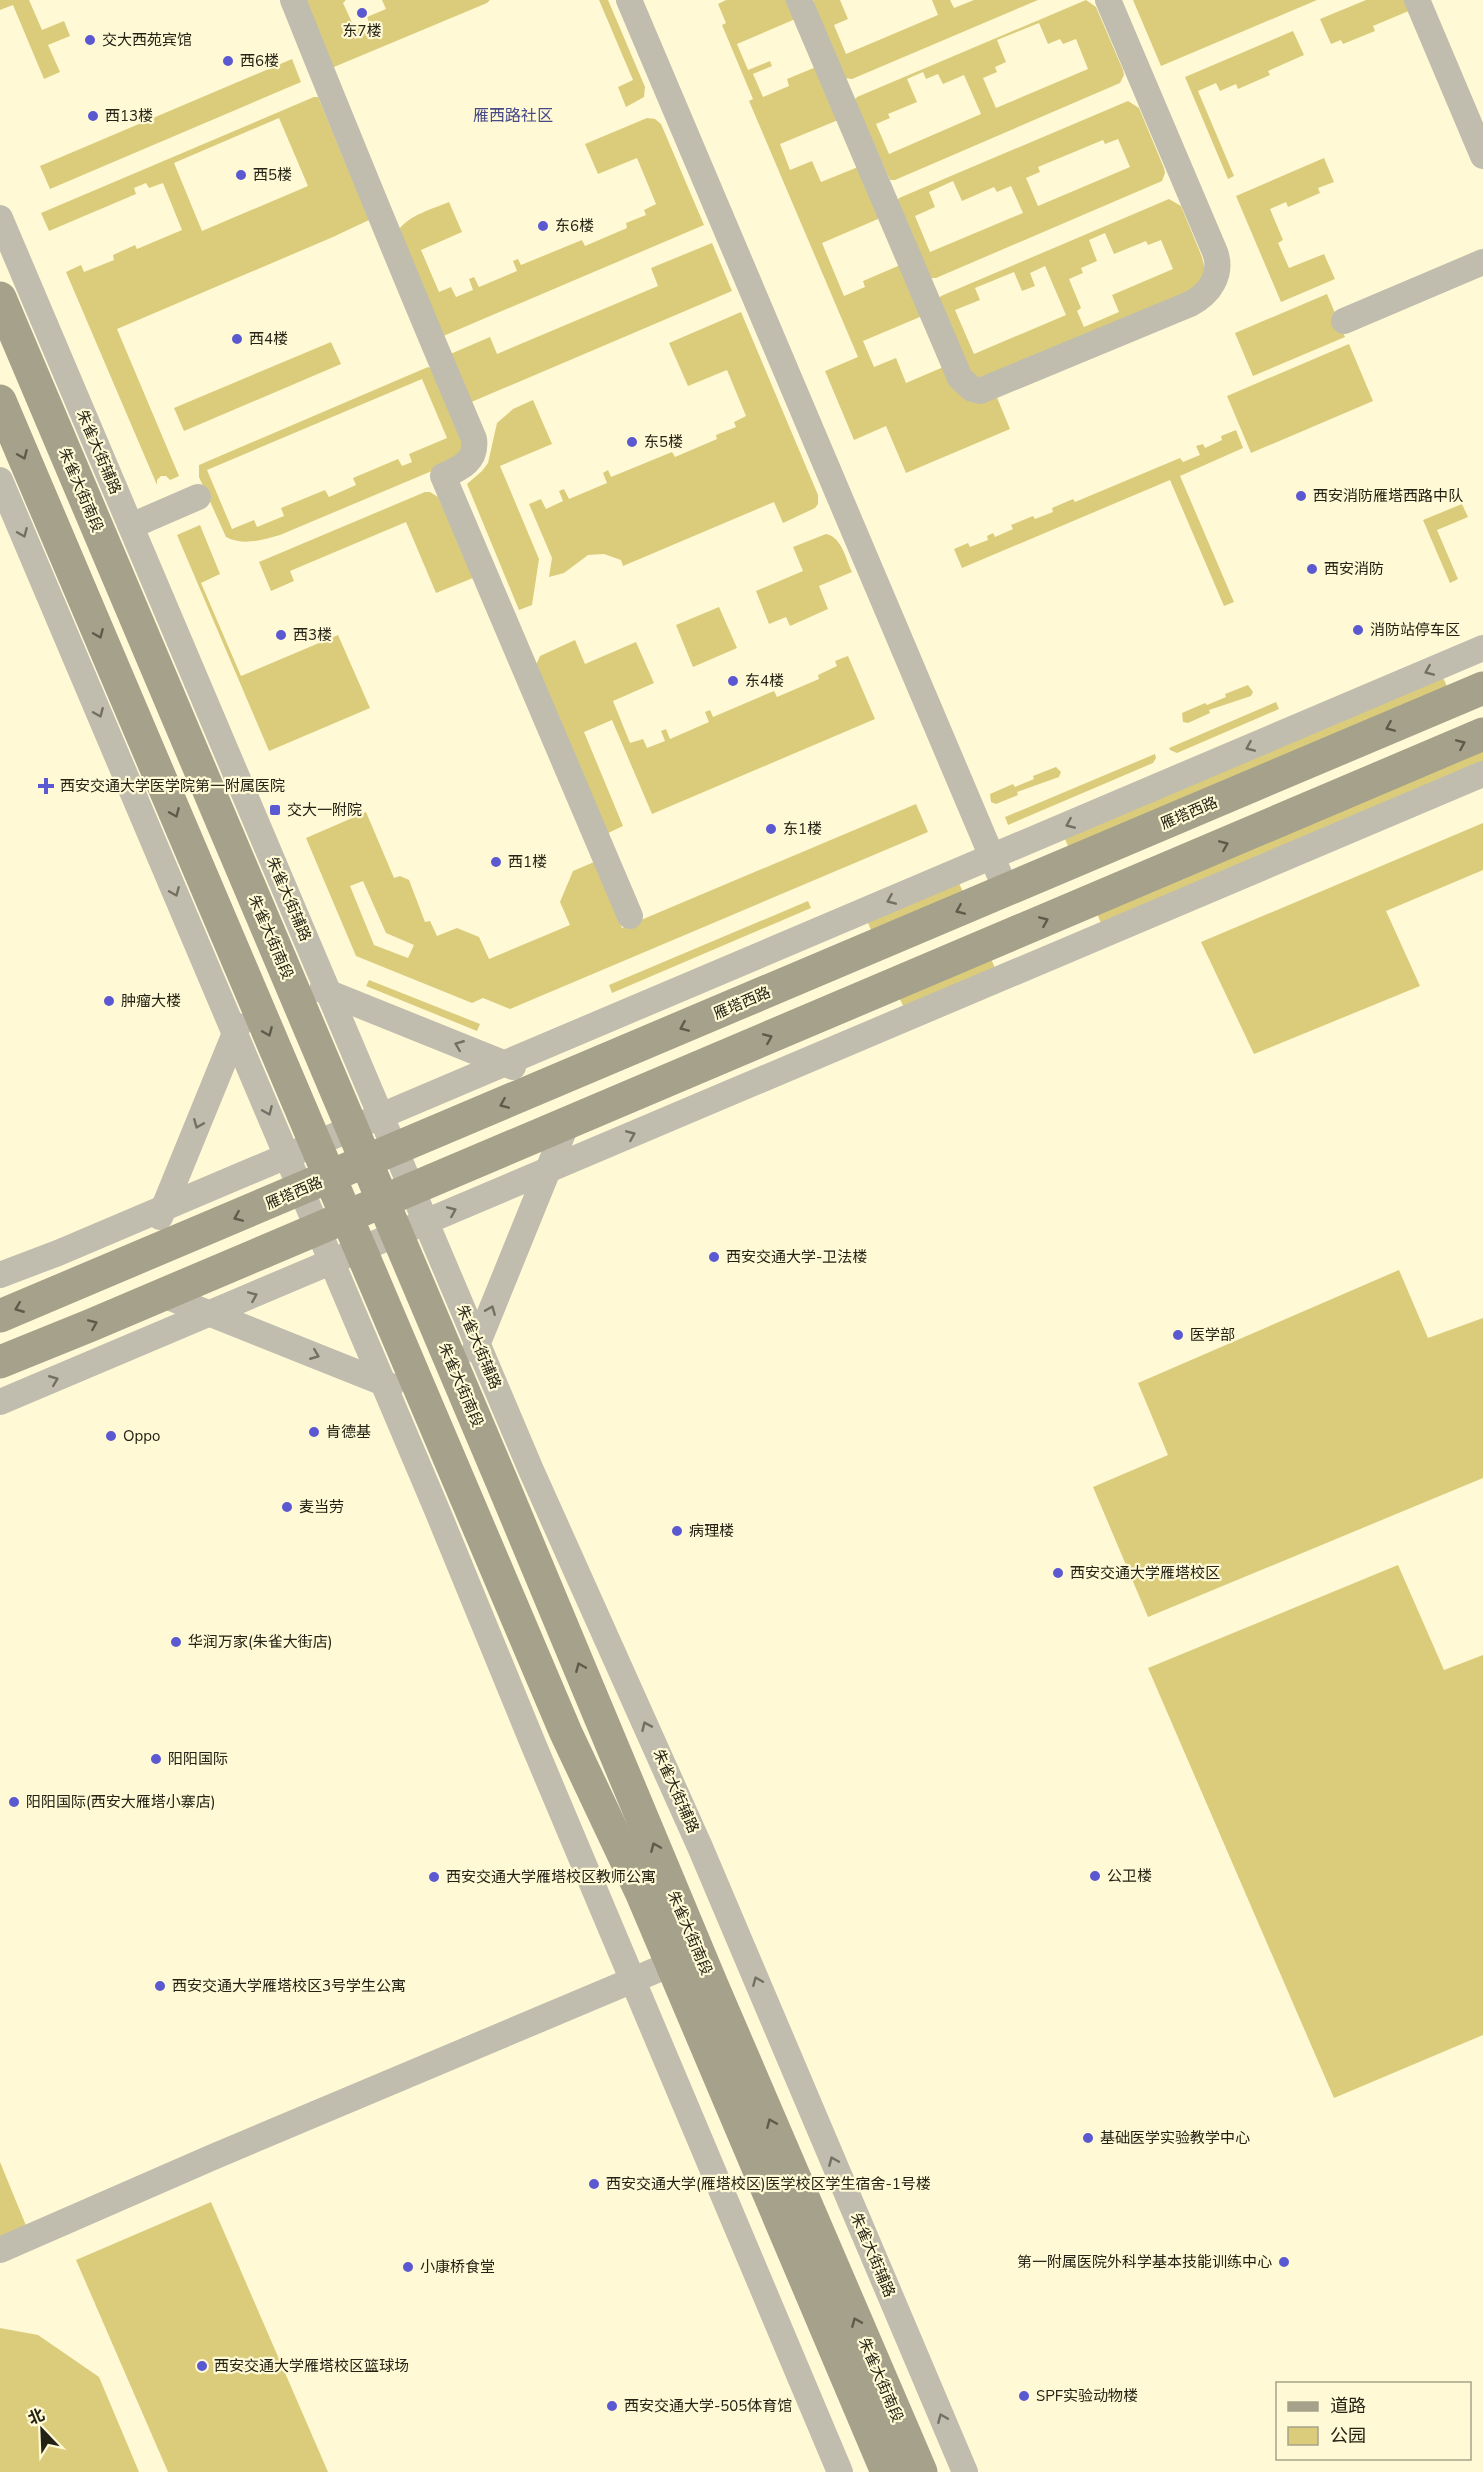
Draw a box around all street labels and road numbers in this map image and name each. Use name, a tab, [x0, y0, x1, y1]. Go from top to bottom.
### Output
street label: 朱雀大街辅路	[72, 407, 126, 497]
street label: 朱雀大街南段	[54, 445, 108, 535]
street label: 雁塔西路	[1157, 792, 1221, 834]
street label: 朱雀大街辅路	[262, 854, 316, 944]
street label: 朱雀大街南段	[244, 892, 298, 982]
street label: 雁塔西路	[710, 982, 774, 1024]
street label: 雁塔西路	[262, 1172, 326, 1214]
street label: 朱雀大街辅路	[452, 1302, 506, 1392]
street label: 朱雀大街南段	[434, 1340, 488, 1430]
street label: 朱雀大街辅路	[649, 1746, 703, 1836]
street label: 朱雀大街南段	[663, 1888, 717, 1978]
street label: 朱雀大街辅路	[846, 2210, 900, 2300]
street label: 朱雀大街南段	[854, 2335, 908, 2425]

